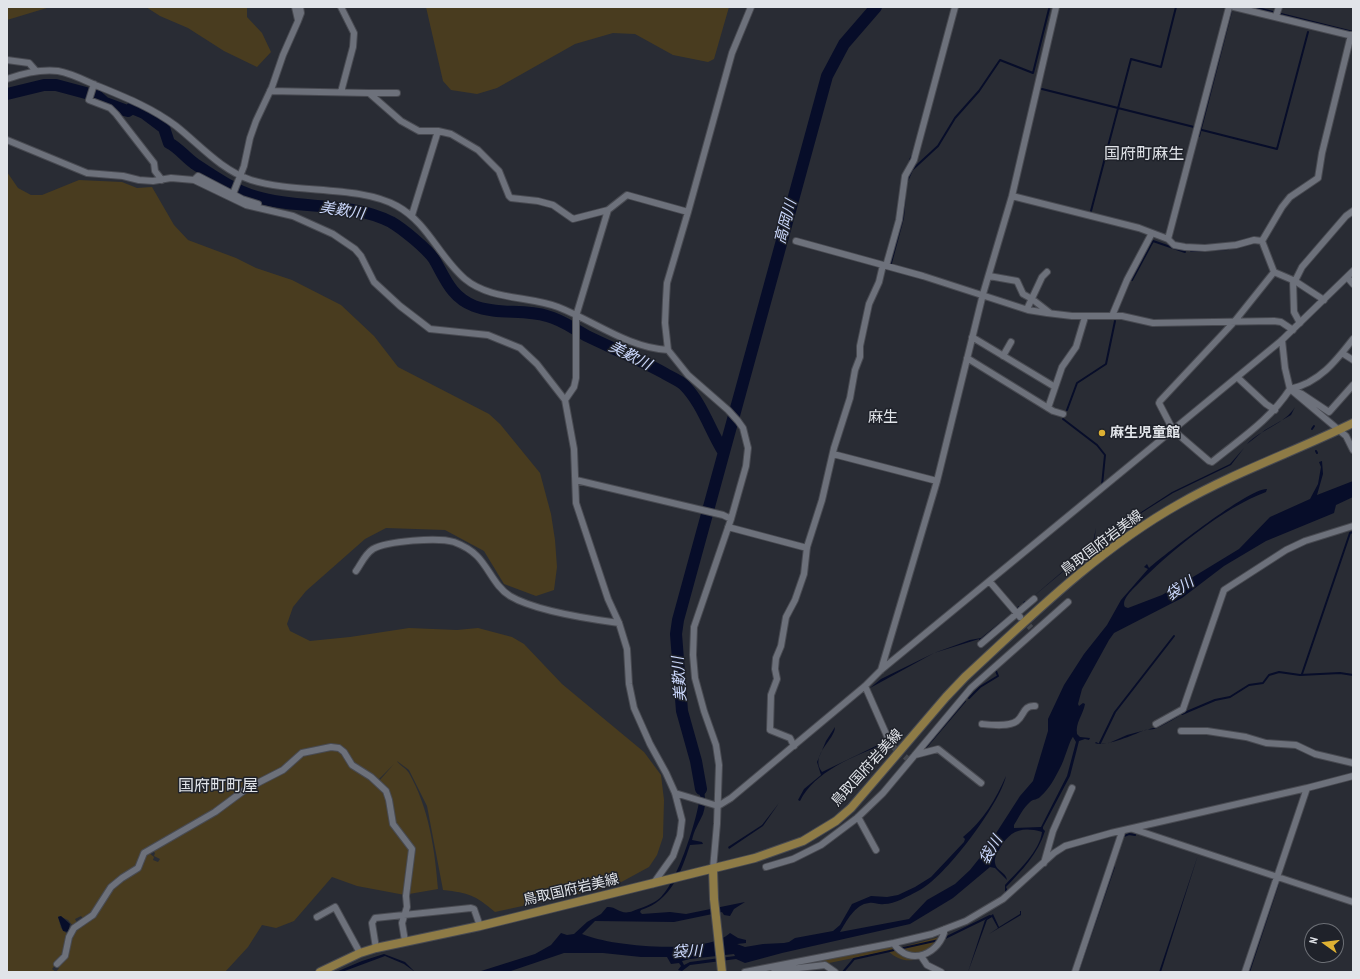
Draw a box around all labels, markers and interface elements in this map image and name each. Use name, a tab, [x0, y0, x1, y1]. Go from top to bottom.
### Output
district label: 国府町麻生	[1104, 144, 1184, 164]
water label: 高岡川	[771, 198, 801, 246]
water label: 美歎川	[318, 199, 366, 223]
water label: 美歎川	[606, 338, 654, 374]
district label: 麻生	[868, 409, 898, 427]
place label: 麻生児童館	[1110, 425, 1180, 441]
marker: 麻生児童館	[1097, 428, 1107, 438]
street label: 鳥取国府岩美線	[1058, 507, 1146, 579]
water label: 袋川	[1163, 573, 1197, 605]
water label: 美歎川	[669, 656, 691, 702]
street label: 鳥取国府岩美線	[828, 726, 906, 810]
district label: 国府町町屋	[178, 776, 258, 796]
water label: 袋川	[976, 833, 1006, 867]
street label: 鳥取国府岩美線	[521, 871, 621, 909]
north arrow	[1304, 923, 1344, 963]
text: N	[1306, 936, 1321, 945]
water label: 袋川	[672, 942, 702, 962]

